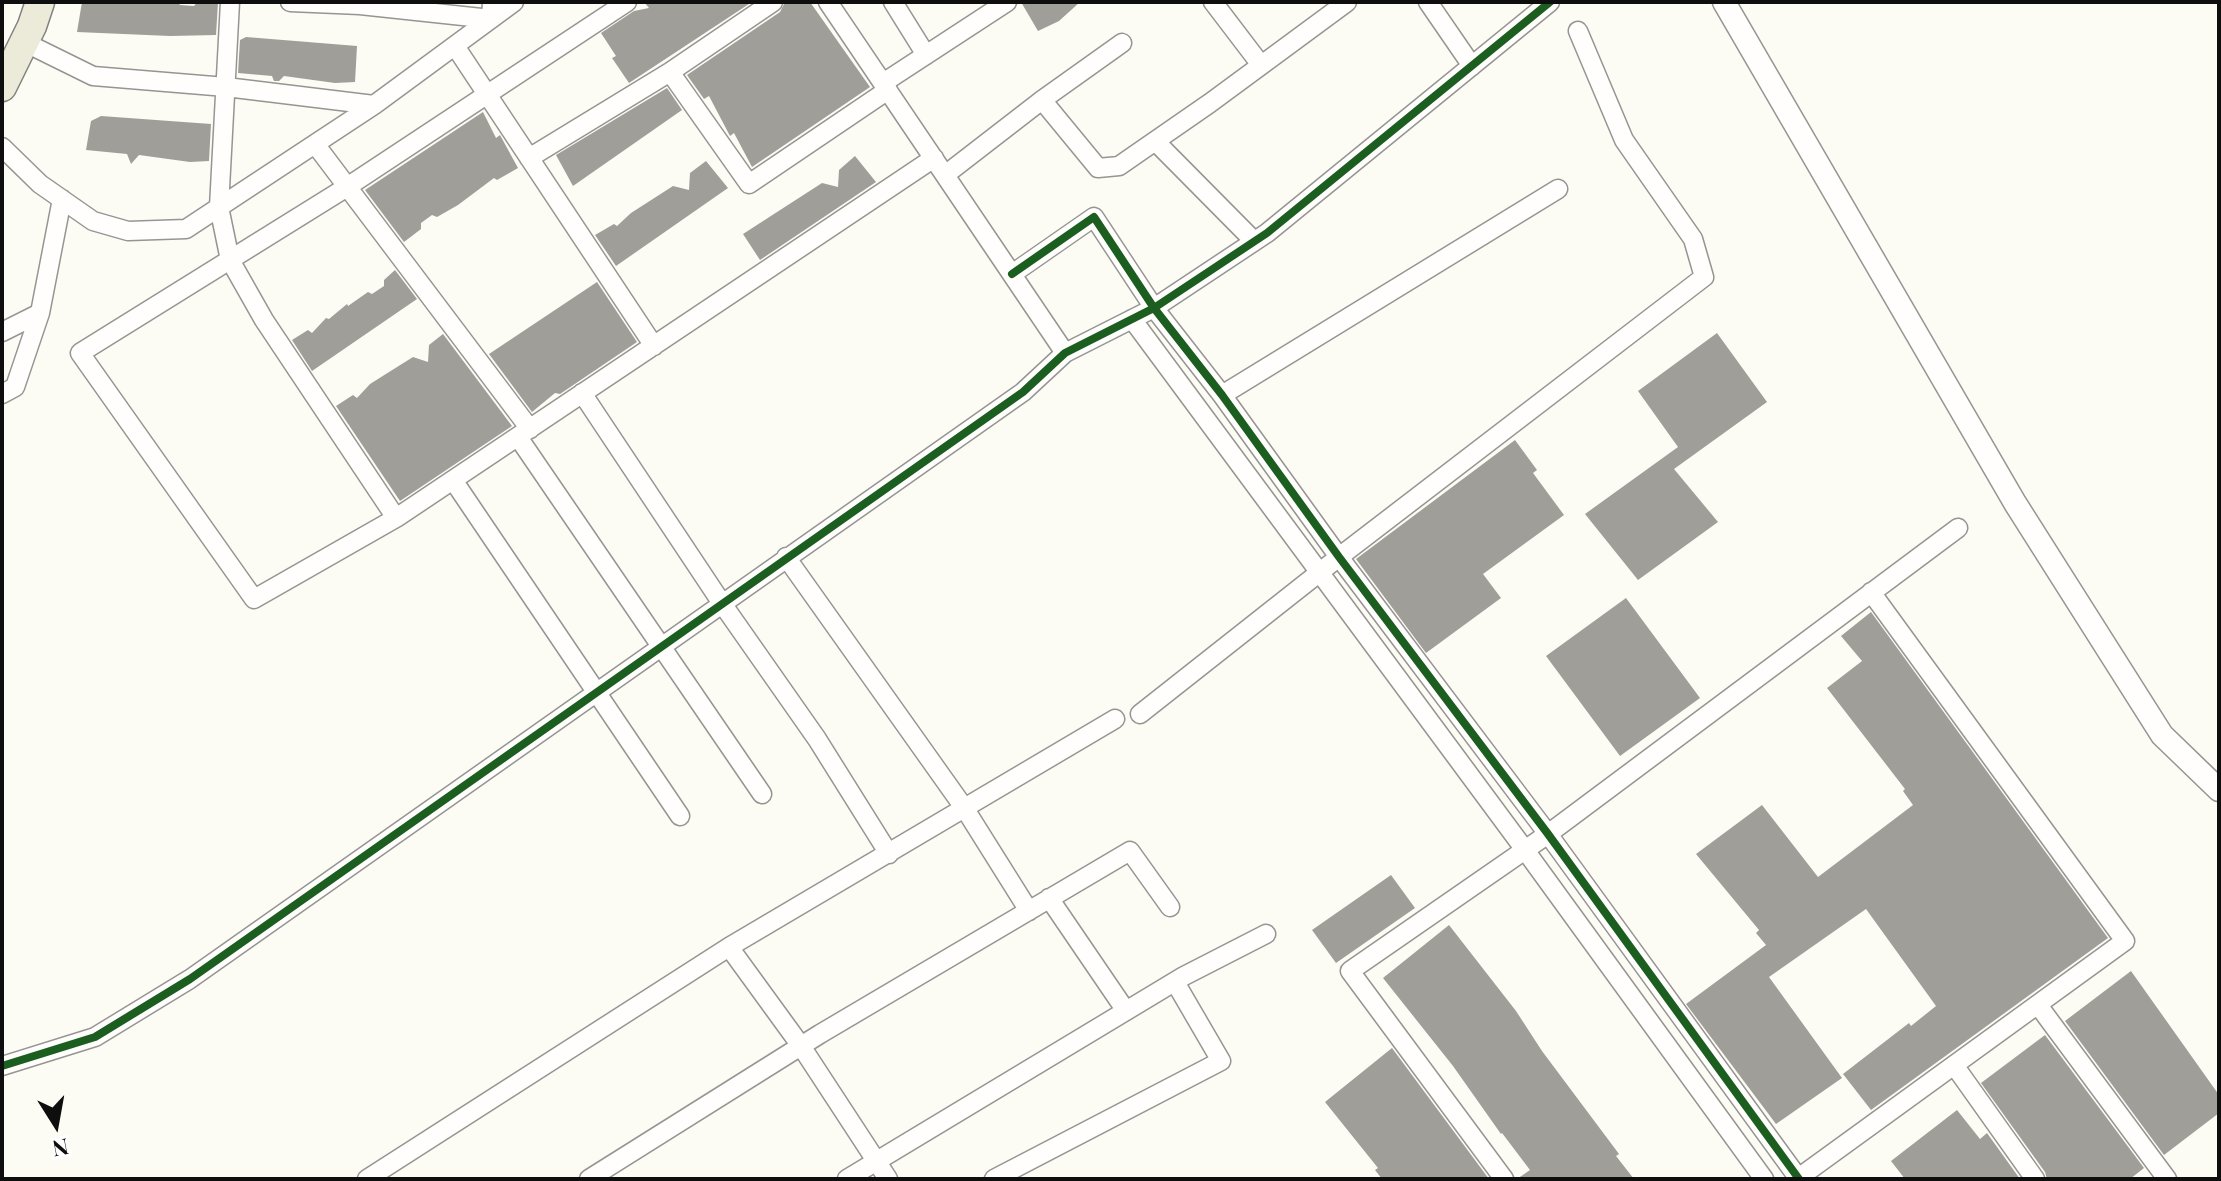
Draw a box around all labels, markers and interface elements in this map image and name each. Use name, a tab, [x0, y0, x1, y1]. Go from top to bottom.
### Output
north arrow	[16, 1085, 96, 1165]
text: N	[50, 1132, 71, 1165]

